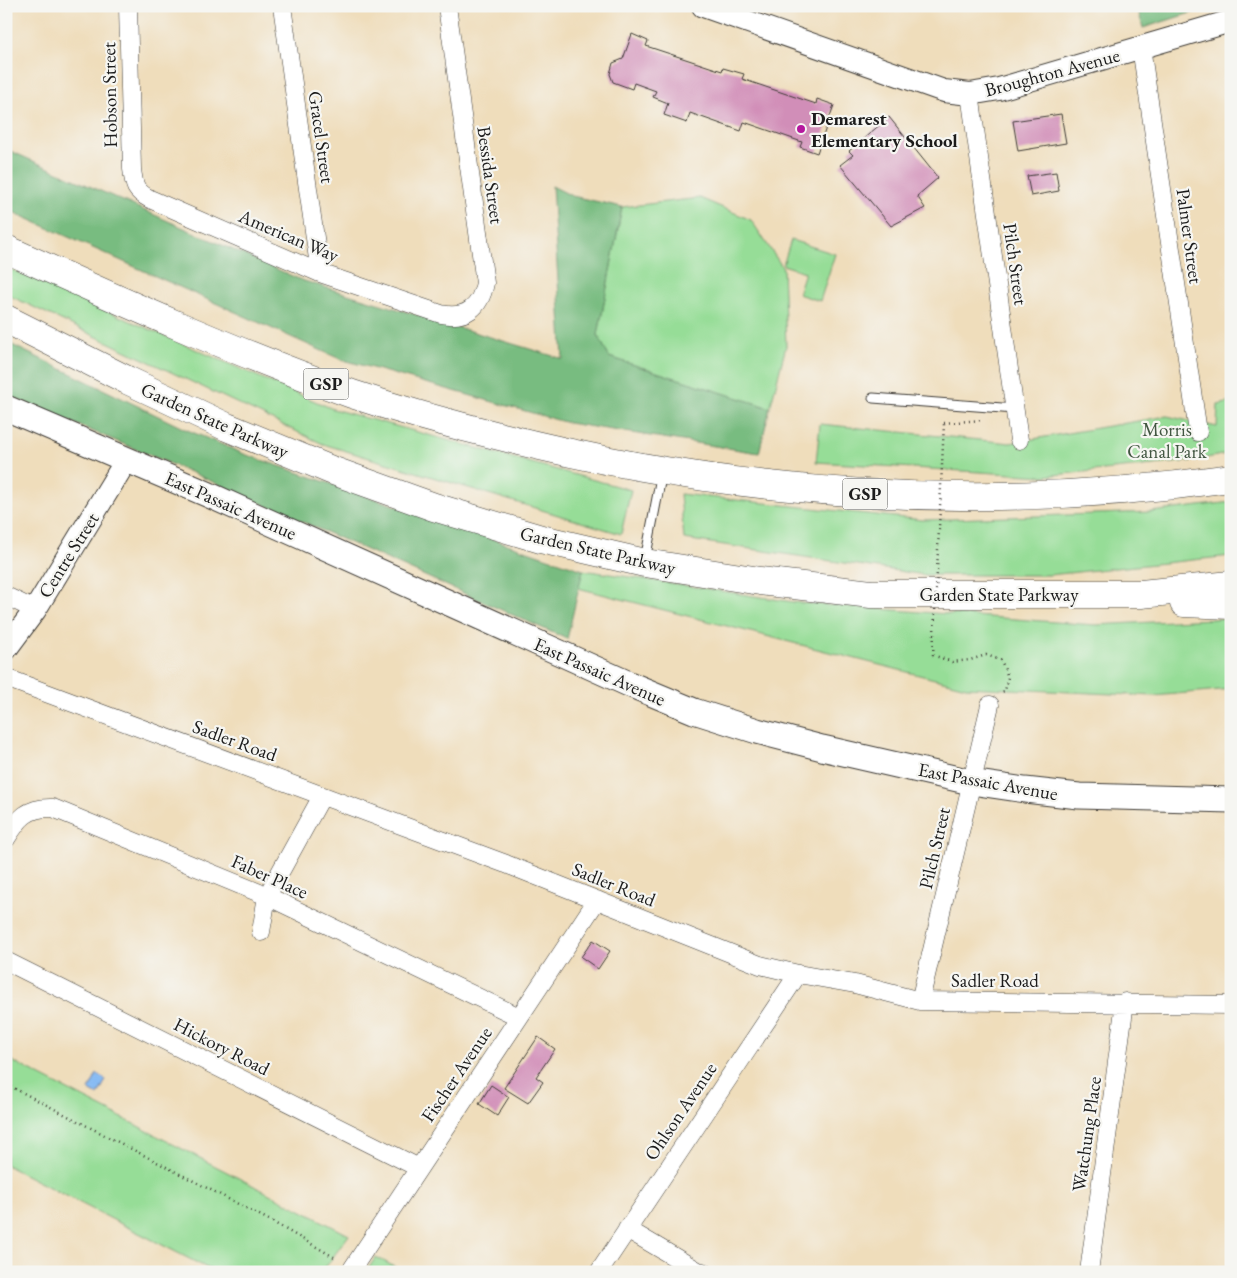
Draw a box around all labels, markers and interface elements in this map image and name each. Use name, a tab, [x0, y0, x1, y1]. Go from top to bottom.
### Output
street label: Hobson Street	[96, 42, 123, 148]
street label: Broughton Avenue	[982, 42, 1122, 103]
street label: Gracel Street	[303, 89, 340, 185]
place label: Demarest Elementary School	[811, 106, 958, 153]
marker: Demarest Elementary School	[795, 123, 807, 135]
street label: Bessida Street	[471, 125, 510, 225]
street label: Palmer Street	[1170, 187, 1209, 285]
street label: American Way	[234, 203, 343, 268]
street label: Pilch Street	[997, 221, 1034, 307]
road number: GSP	[304, 368, 348, 399]
street label: Garden State Parkway	[137, 377, 293, 464]
park label: Morris Canal Park	[1127, 417, 1208, 464]
street label: East Passaic Avenue	[161, 465, 300, 546]
road number: GSP	[842, 478, 888, 509]
street label: Centre Street	[32, 508, 105, 603]
street label: Garden State Parkway	[518, 520, 679, 581]
street label: Garden State Parkway	[919, 582, 1079, 607]
street label: East Passaic Avenue	[530, 631, 669, 712]
street label: Sadler Road	[189, 714, 281, 767]
street label: East Passaic Avenue	[916, 757, 1060, 806]
street label: Pilch Street	[913, 805, 956, 891]
street label: Faber Place	[227, 848, 312, 904]
street label: Sadler Road	[568, 856, 660, 913]
street label: Sadler Road	[951, 968, 1039, 993]
street label: Hickory Road	[170, 1012, 274, 1081]
street label: Fischer Avenue	[415, 1022, 498, 1127]
street label: Ohlson Avenue	[639, 1058, 722, 1165]
street label: Watchung Place	[1066, 1075, 1107, 1193]

